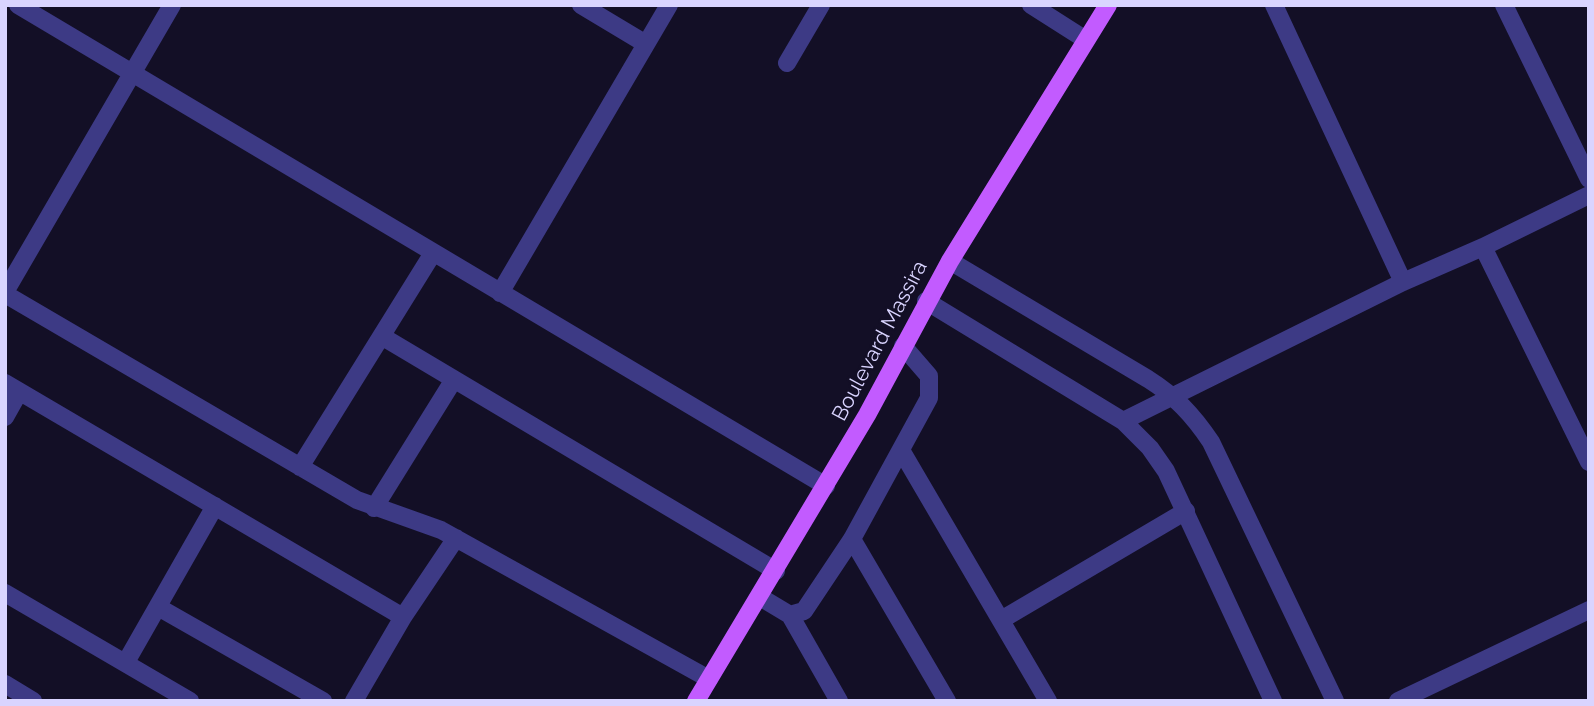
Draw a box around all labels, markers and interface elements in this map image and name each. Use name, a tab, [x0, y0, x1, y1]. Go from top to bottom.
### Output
street label: Boulevard Massira	[827, 257, 933, 425]

